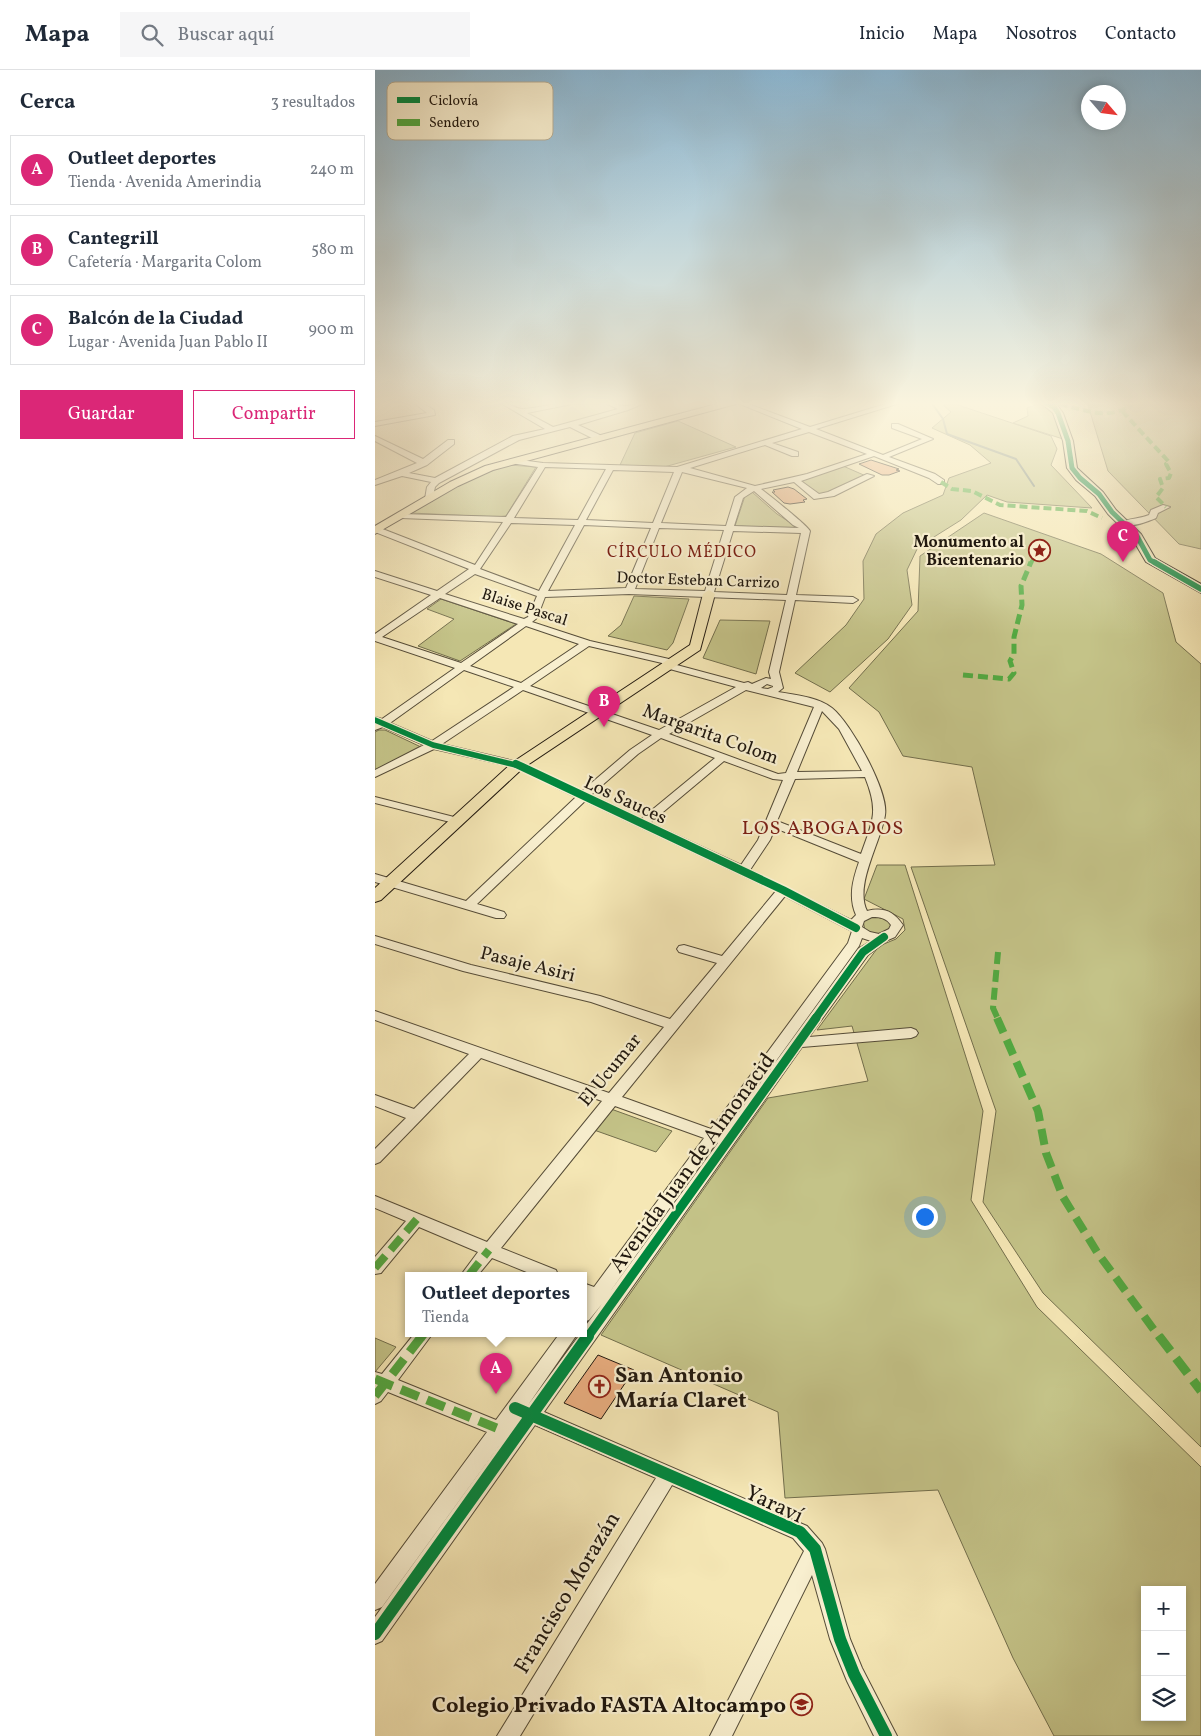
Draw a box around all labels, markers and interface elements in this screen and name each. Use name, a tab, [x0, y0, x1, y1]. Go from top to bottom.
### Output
search box	[120, 12, 470, 57]
text: Mapa	[25, 18, 90, 52]
icon: search	[138, 21, 166, 49]
text: Buscar aquí	[178, 22, 274, 48]
text: Inicio	[859, 22, 905, 47]
text: Mapa	[933, 22, 978, 47]
text: Nosotros	[1006, 22, 1077, 47]
text: Contacto	[1105, 22, 1176, 47]
legend	[387, 82, 553, 140]
north arrow	[1081, 85, 1126, 130]
text: Cerca	[20, 88, 75, 117]
text: 3 resultados	[271, 92, 355, 114]
text: Ciclovía	[429, 92, 478, 111]
text: Sendero	[429, 114, 480, 133]
text: Outleet deportes	[68, 146, 216, 172]
text: A	[31, 159, 43, 181]
text: 240 m	[310, 159, 354, 181]
text: Tienda · Avenida Amerindia	[68, 172, 262, 194]
text: Cantegrill	[68, 226, 159, 252]
text: B	[32, 239, 42, 261]
text: 580 m	[311, 239, 354, 261]
text: Cafetería · Margarita Colom	[68, 252, 262, 274]
text: Balcón de la Ciudad	[68, 306, 243, 332]
text: C	[32, 319, 42, 341]
text: 900 m	[308, 319, 354, 341]
text: Lugar · Avenida Juan Pablo II	[68, 332, 268, 354]
button: Guardar	[20, 390, 183, 439]
button: Compartir	[193, 390, 355, 439]
pin: C	[1107, 521, 1139, 562]
place label: Monumento al Bicentenario	[913, 532, 1025, 572]
place icon: Monumento al Bicentenario	[1028, 538, 1052, 562]
district label: CÍRCULO MÉDICO	[607, 542, 757, 564]
street label: Doctor Esteban Carrizo	[616, 567, 780, 595]
street label: Blaise Pascal	[479, 584, 570, 632]
pin: B	[588, 686, 620, 727]
street label: Margarita Colom	[639, 698, 782, 772]
street label: Los Sauces	[579, 770, 671, 831]
district label: LOS ABOGADOS	[742, 815, 904, 843]
street label: Pasaje Asiri	[477, 941, 578, 989]
street label: El Ucumar	[573, 1028, 648, 1112]
street label: Avenida Juan de Almonacid	[603, 1047, 783, 1280]
your location	[912, 1204, 938, 1230]
popup	[405, 1272, 587, 1337]
text: Outleet deportes	[422, 1281, 570, 1307]
text: Tienda	[422, 1307, 469, 1329]
pin: A	[480, 1353, 512, 1394]
place label: San Antonio María Claret	[615, 1361, 747, 1417]
church icon: San Antonio María Claret	[587, 1375, 611, 1399]
street label: Yaraví	[740, 1478, 809, 1532]
street label: Francisco Morazán	[508, 1507, 629, 1680]
map controls	[1141, 1586, 1186, 1721]
button: +	[1141, 1586, 1186, 1631]
button: −	[1141, 1631, 1186, 1676]
button: layers	[1141, 1676, 1186, 1721]
place label: Colegio Privado FASTA Altocampo	[432, 1691, 786, 1722]
school or university icon: Colegio Privado FASTA Altocampo	[790, 1692, 814, 1716]

